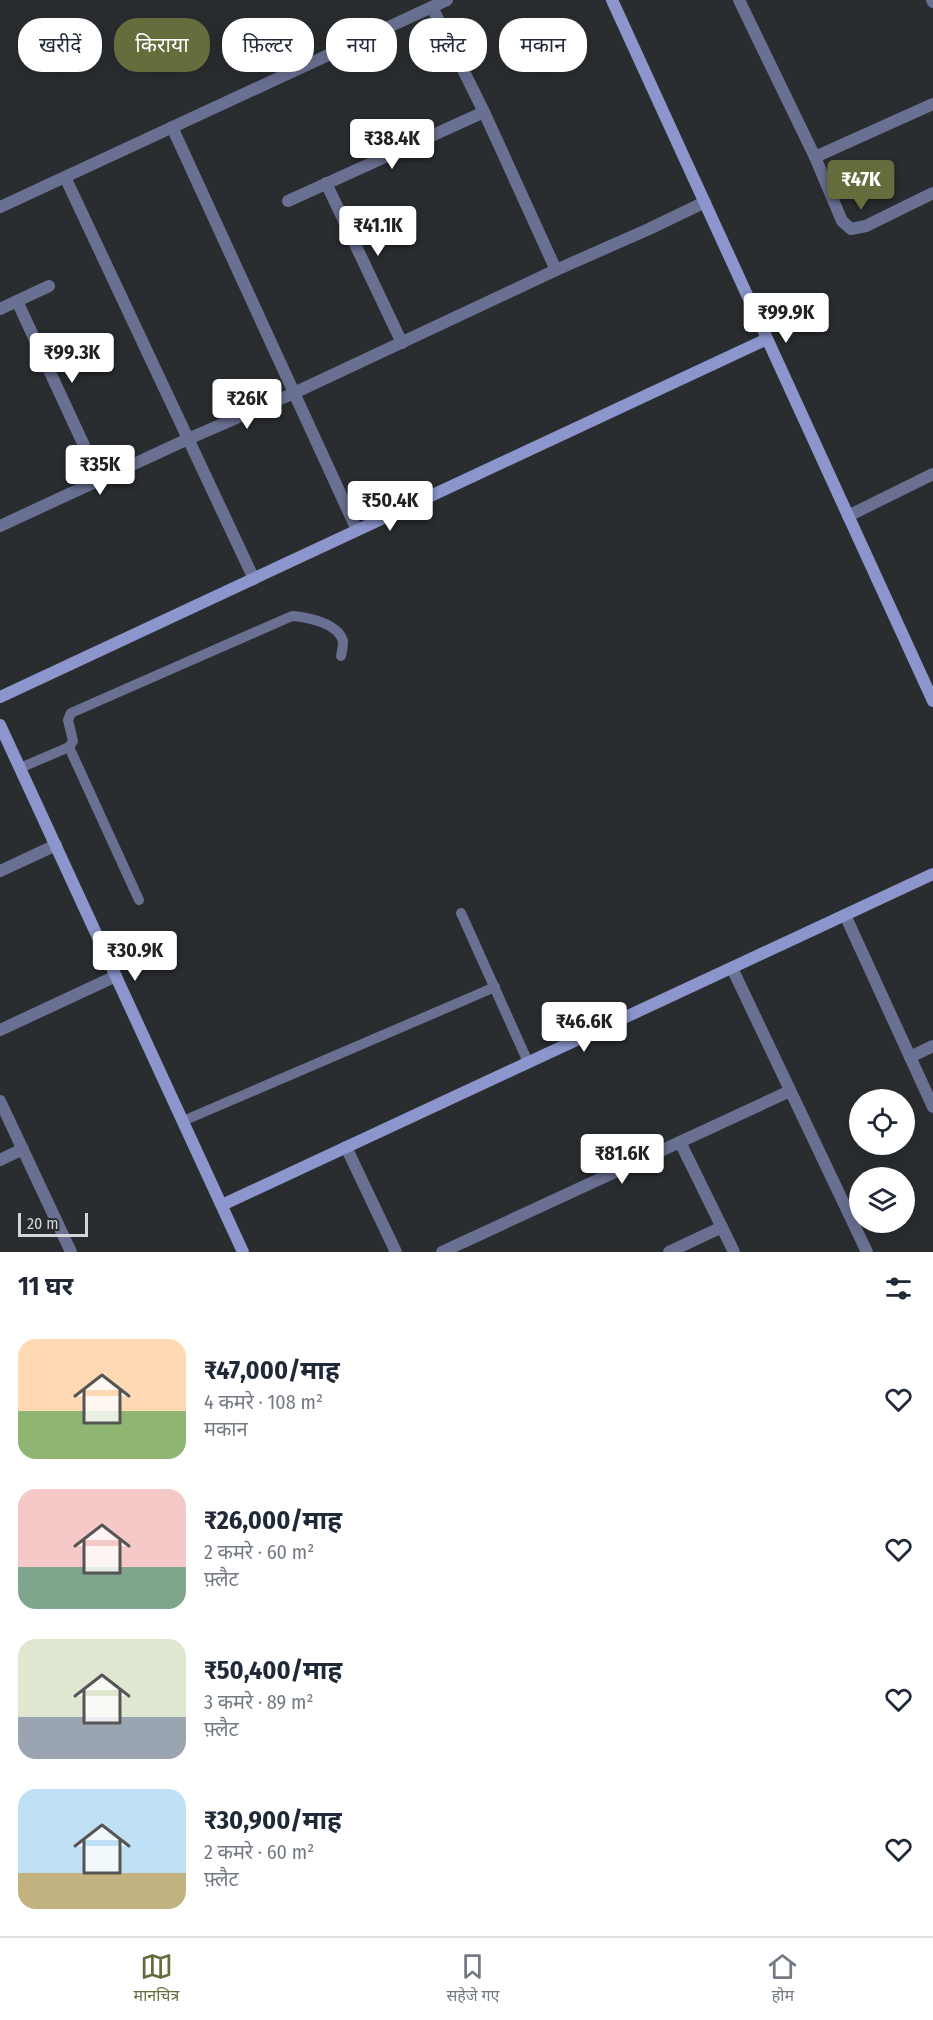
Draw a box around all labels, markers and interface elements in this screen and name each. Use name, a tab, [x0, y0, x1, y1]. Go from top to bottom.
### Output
chip: खरीदें	[18, 18, 102, 72]
chip: किराया	[114, 18, 210, 72]
chip: फ़िल्टर	[222, 18, 314, 72]
chip: नया	[326, 18, 397, 72]
chip: फ़्लैट	[409, 18, 487, 72]
chip: मकान	[499, 18, 587, 72]
pin: ₹38.4K	[343, 119, 441, 170]
text: ₹38.4K	[364, 126, 420, 150]
pin: ₹47K	[825, 160, 897, 211]
text: ₹47K	[841, 167, 881, 191]
pin: ₹41.1K	[329, 206, 427, 257]
text: ₹41.1K	[353, 213, 403, 237]
pin: ₹99.9K	[737, 293, 835, 344]
text: ₹99.9K	[758, 300, 814, 324]
pin: ₹99.3K	[23, 333, 121, 384]
text: ₹99.3K	[44, 340, 100, 364]
pin: ₹26K	[211, 379, 283, 430]
text: ₹26K	[226, 386, 268, 410]
pin: ₹35K	[64, 445, 136, 496]
text: ₹35K	[80, 452, 120, 476]
pin: ₹50.4K	[341, 481, 439, 532]
text: ₹50.4K	[362, 488, 418, 512]
pin: ₹30.9K	[86, 931, 184, 982]
text: ₹30.9K	[107, 938, 163, 962]
pin: ₹46.6K	[535, 1002, 633, 1053]
text: ₹46.6K	[556, 1009, 612, 1033]
map controls	[849, 1089, 915, 1233]
button: locate	[849, 1089, 915, 1155]
pin: ₹81.6K	[573, 1134, 671, 1185]
text: ₹81.6K	[595, 1141, 649, 1165]
button: layers	[849, 1167, 915, 1233]
scale bar	[18, 1210, 88, 1238]
text: 20 m	[27, 1214, 58, 1233]
text: 11 घर	[18, 1271, 73, 1302]
icon: filters	[882, 1272, 915, 1305]
text: ₹47,000/माह	[204, 1355, 340, 1386]
icon: home	[66, 1363, 138, 1435]
icon: heart	[882, 1383, 915, 1416]
text: 4 कमरे · 108 m²	[204, 1390, 323, 1414]
text: मकान	[204, 1417, 248, 1441]
text: ₹26,000/माह	[204, 1505, 342, 1536]
icon: home	[66, 1513, 138, 1585]
icon: heart	[882, 1533, 915, 1566]
text: 2 कमरे · 60 m²	[204, 1540, 314, 1564]
text: फ़्लैट	[204, 1567, 239, 1591]
text: ₹50,400/माह	[204, 1655, 342, 1686]
icon: home	[66, 1663, 138, 1735]
icon: heart	[882, 1683, 915, 1716]
text: 3 कमरे · 89 m²	[204, 1690, 314, 1714]
text: फ़्लैट	[204, 1717, 239, 1741]
text: ₹30,900/माह	[204, 1805, 342, 1836]
icon: home	[66, 1813, 138, 1885]
icon: heart	[882, 1833, 915, 1866]
text: 2 कमरे · 60 m²	[204, 1840, 314, 1864]
text: फ़्लैट	[204, 1867, 239, 1891]
tab: मानचित्र	[134, 1950, 179, 2008]
tab: सहेजे गए	[446, 1950, 499, 2008]
tab: होम	[766, 1950, 799, 2008]

